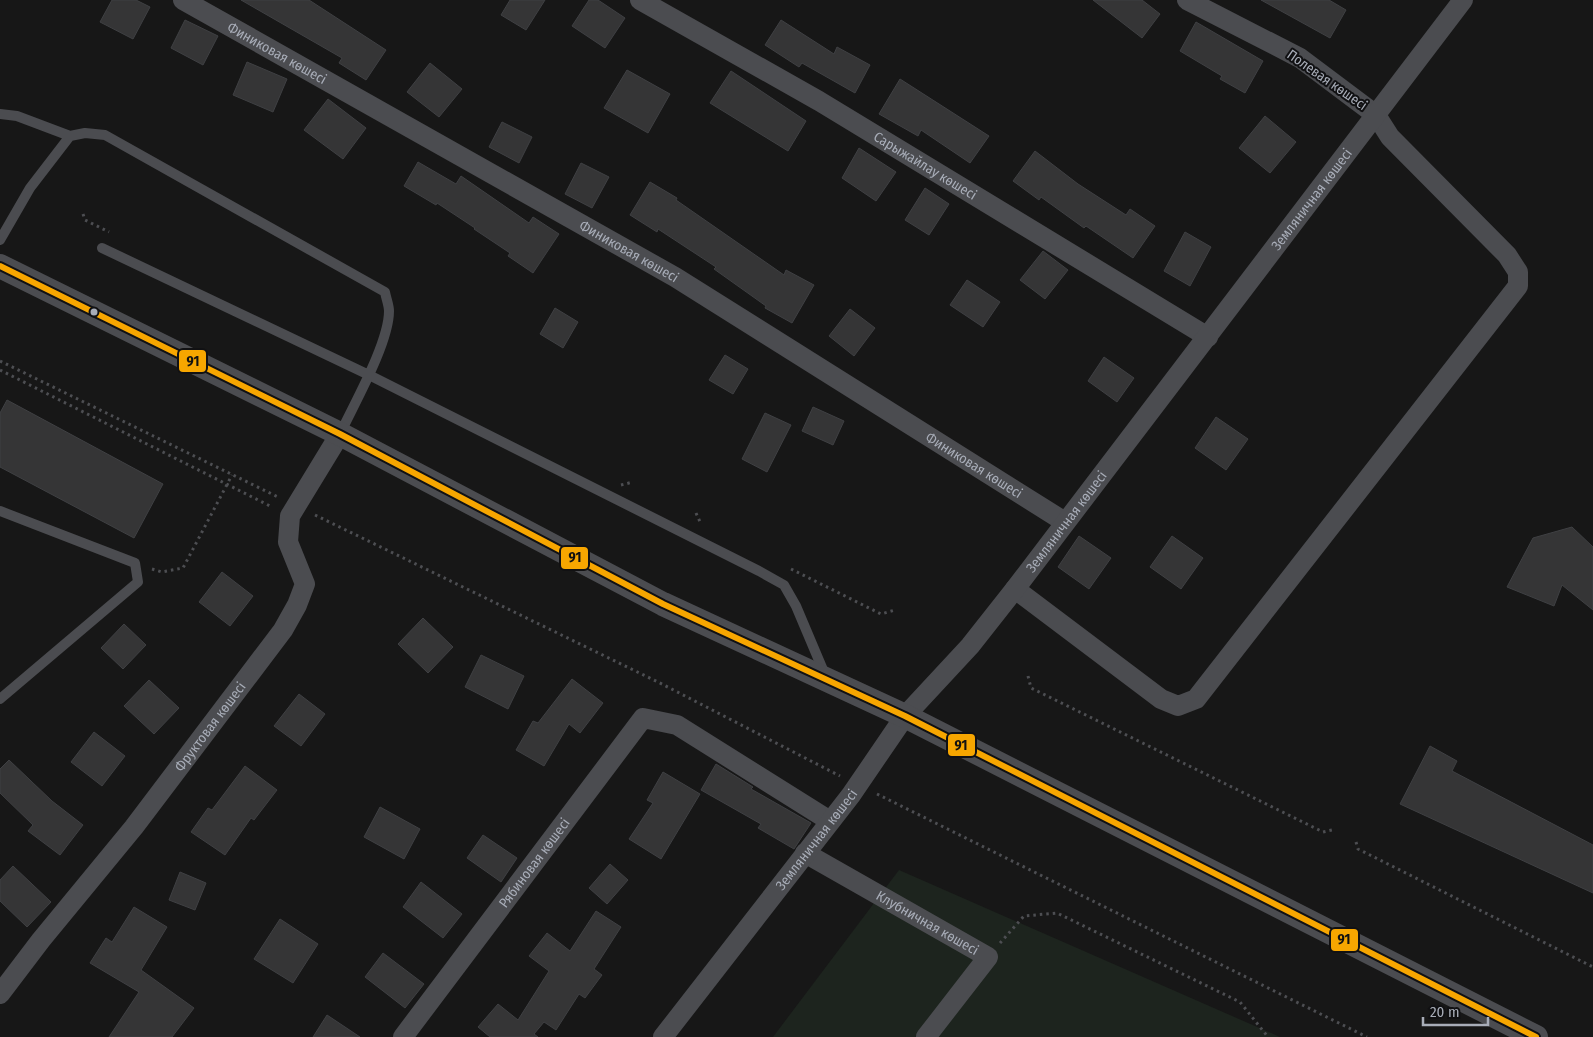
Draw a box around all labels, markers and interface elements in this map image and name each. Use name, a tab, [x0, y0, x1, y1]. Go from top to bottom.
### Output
street label: Финиковая көшесі	[225, 18, 330, 88]
street label: Полевая көшесі	[1284, 46, 1370, 114]
street label: Сарыжайлау көшесі	[871, 128, 980, 203]
street label: Земляничная көшесі	[1267, 145, 1355, 253]
street label: Финиковая көшесі	[577, 217, 682, 286]
unlabelled marker	[89, 307, 99, 317]
line badge: 91	[178, 349, 207, 373]
text: 91	[187, 353, 199, 370]
street label: Финиковая көшесі	[923, 428, 1026, 502]
street label: Земляничная көшесі	[1022, 467, 1110, 576]
line badge: 91	[560, 546, 589, 570]
text: 91	[569, 549, 581, 566]
street label: Фруктовая көшесі	[171, 679, 249, 775]
line badge: 91	[947, 733, 976, 757]
text: 91	[955, 737, 967, 754]
street label: Земляничная көшесі	[772, 786, 861, 893]
street label: Рябиновая көшесі	[495, 815, 573, 911]
street label: Клубничная көшесі	[873, 887, 982, 958]
line badge: 91	[1330, 928, 1359, 952]
text: 91	[1338, 931, 1350, 948]
scale bar	[1423, 994, 1488, 1026]
text: 20 m	[1430, 1003, 1460, 1021]

